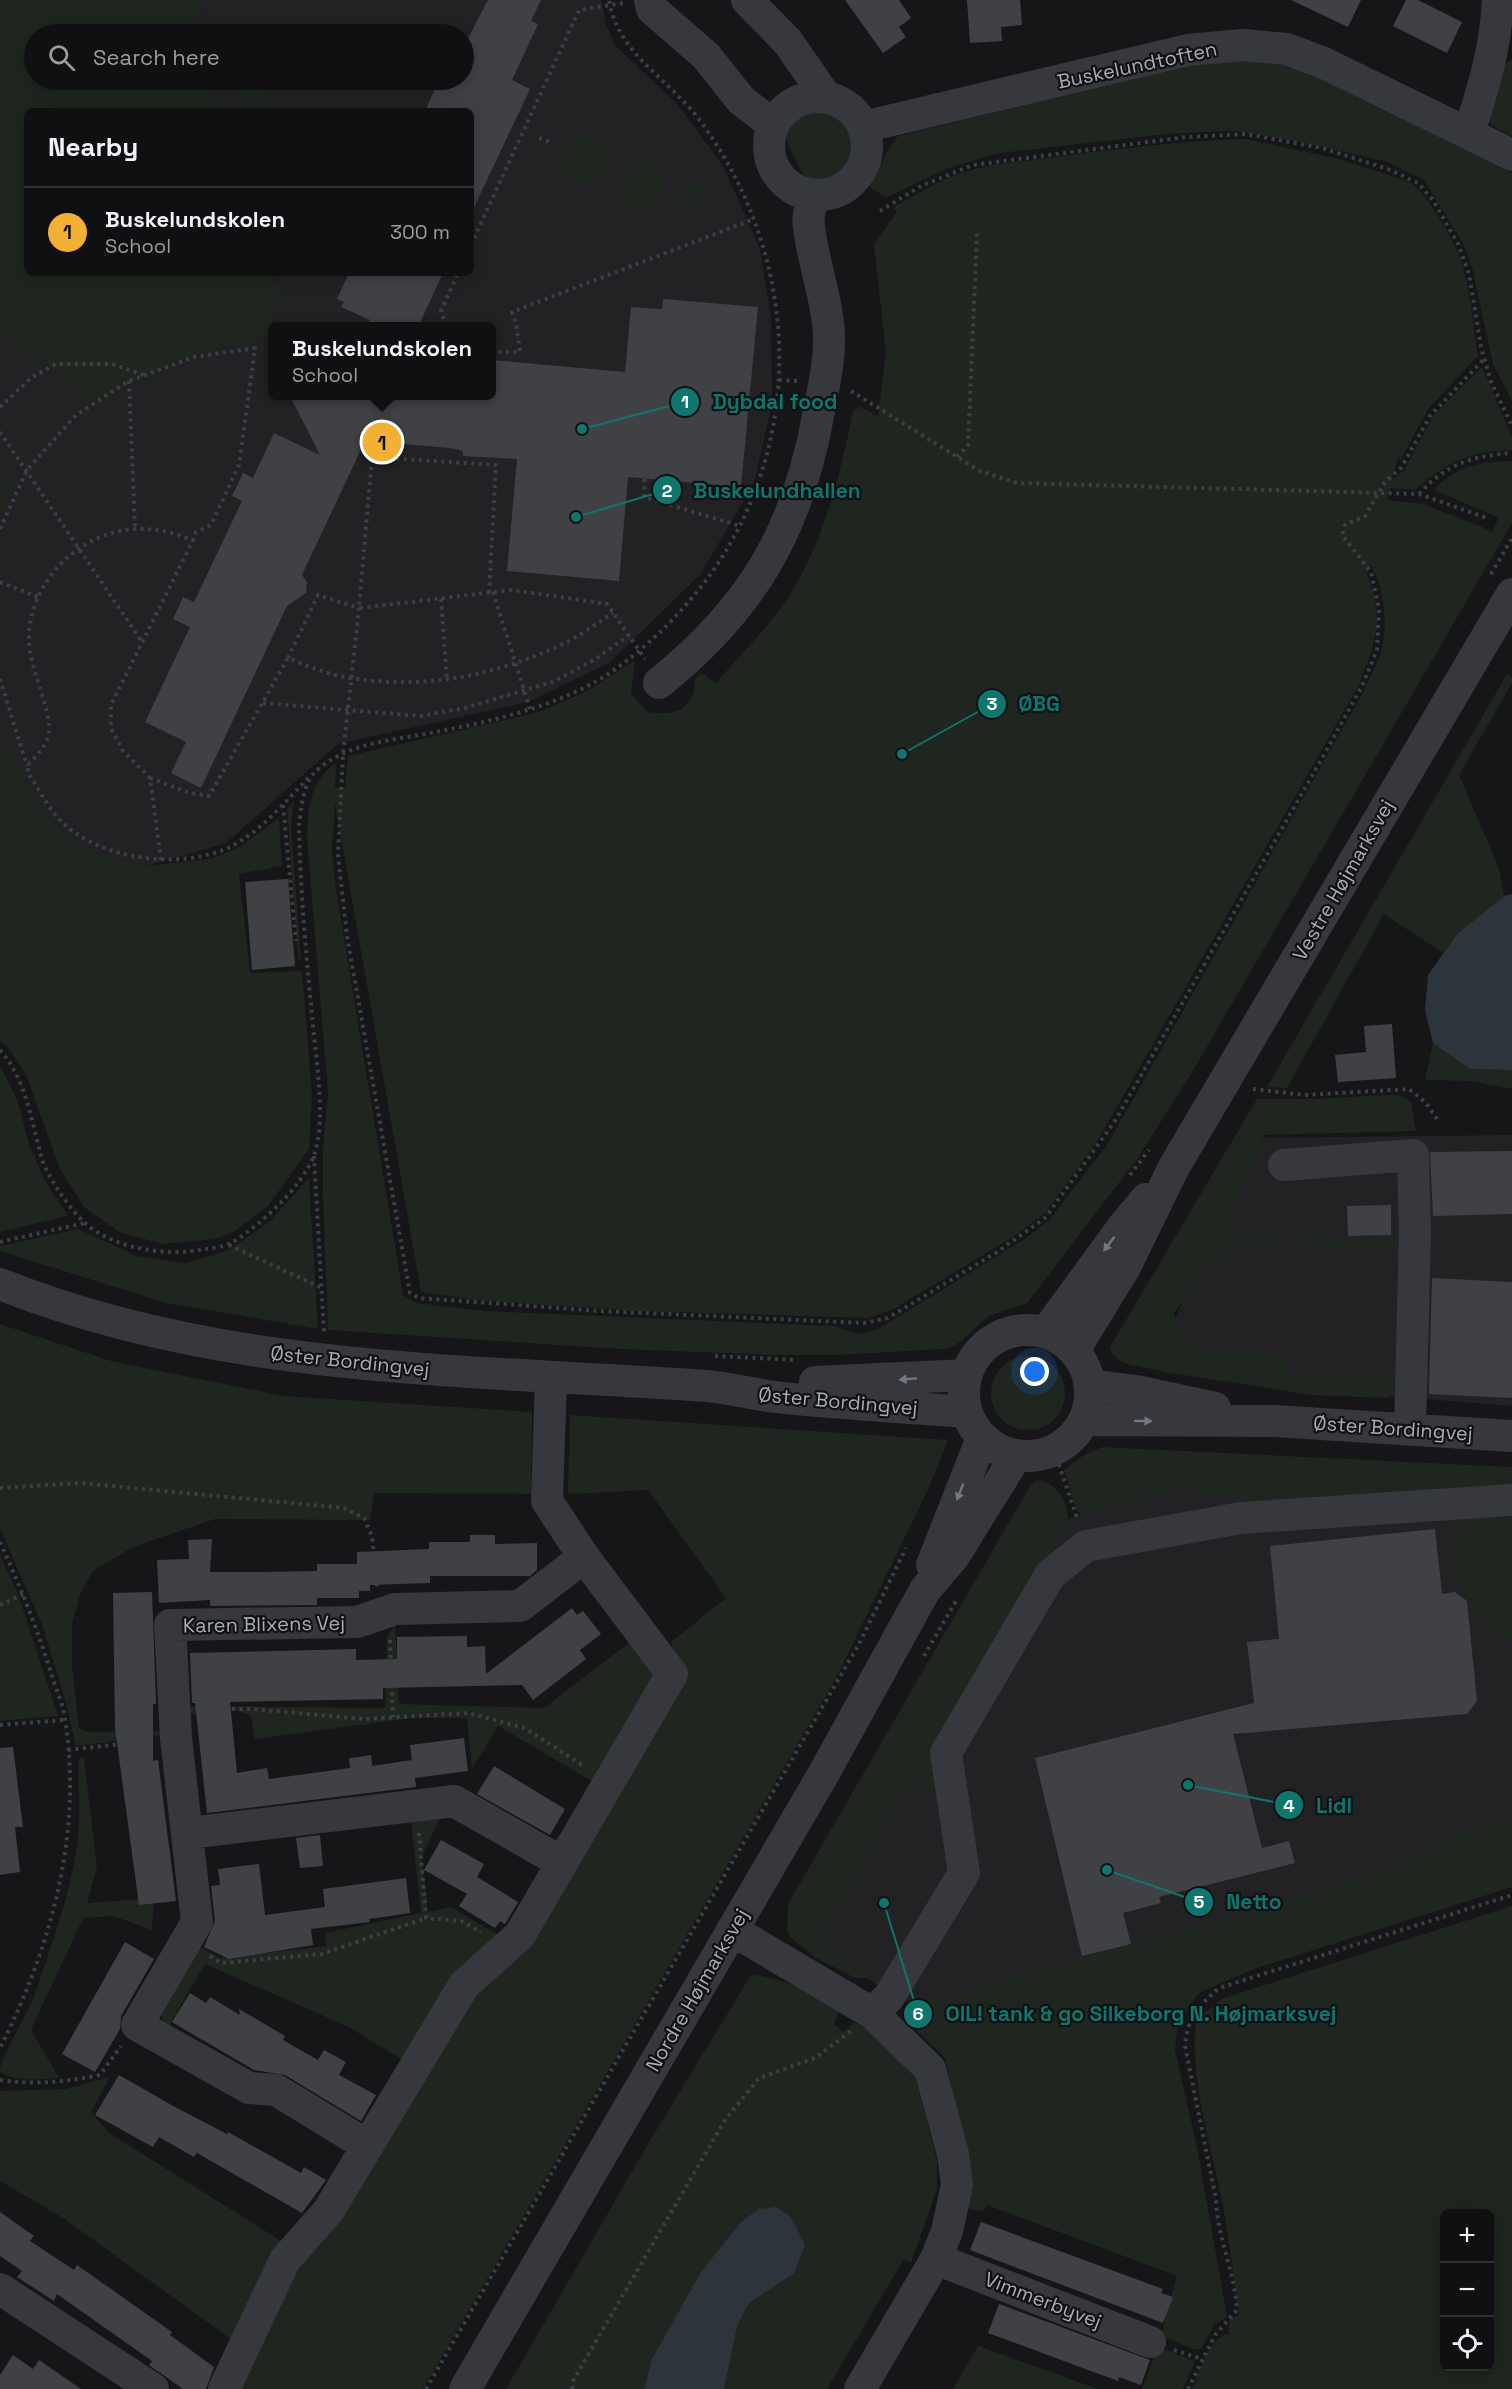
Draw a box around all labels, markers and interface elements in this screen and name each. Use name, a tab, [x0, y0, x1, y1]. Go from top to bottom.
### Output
search box	[24, 24, 474, 90]
street label: Buskelundtoften	[1055, 35, 1219, 95]
icon: search	[45, 41, 78, 74]
text: Search here	[93, 43, 220, 71]
text: Nearby	[48, 130, 138, 164]
text: Buskelundskolen	[105, 205, 285, 233]
text: 1	[63, 219, 72, 245]
text: 300 m	[390, 219, 450, 245]
text: School	[105, 233, 171, 259]
popup	[268, 322, 496, 400]
text: Buskelundskolen	[292, 334, 472, 362]
text: School	[292, 362, 358, 388]
callout: Dybdal food	[670, 382, 849, 421]
text: Dybdal food	[713, 388, 837, 415]
text: 1	[681, 390, 689, 413]
pin: 1	[362, 420, 401, 464]
callout: Buskelundhallen	[652, 471, 873, 510]
text: Buskelundhallen	[693, 477, 861, 504]
text: 2	[662, 479, 673, 502]
callout: ØBG	[977, 685, 1072, 724]
text: ØBG	[1018, 690, 1060, 717]
text: 3	[987, 692, 998, 715]
street label: Vestre Højmarksvej	[1286, 795, 1400, 965]
one-way arrow	[1104, 1236, 1116, 1251]
street label: Øster Bordingvej	[269, 1340, 431, 1382]
your location	[1020, 1357, 1049, 1386]
one-way arrow	[898, 1374, 917, 1383]
street label: Øster Bordingvej	[757, 1381, 919, 1421]
street label: Øster Bordingvej	[1312, 1409, 1474, 1447]
one-way arrow	[1133, 1416, 1152, 1426]
one-way arrow	[955, 1483, 964, 1501]
street label: Karen Blixens Vej	[183, 1610, 345, 1638]
callout: Lidl	[1274, 1786, 1364, 1825]
text: Lidl	[1316, 1792, 1352, 1819]
text: 4	[1283, 1794, 1295, 1817]
callout: Netto	[1184, 1882, 1293, 1921]
text: Netto	[1226, 1888, 1282, 1915]
text: 5	[1194, 1890, 1205, 1913]
street label: Nordre Højmarksvej	[640, 1904, 754, 2076]
callout: OIL! tank & go Silkeborg N. Højmarksvej	[903, 1994, 1348, 2033]
text: OIL! tank & go Silkeborg N. Højmarksvej	[946, 2000, 1336, 2027]
text: 6	[912, 2002, 924, 2025]
map controls	[1440, 2209, 1494, 2371]
button: +	[1440, 2209, 1494, 2263]
button: −	[1440, 2263, 1494, 2317]
street label: Vimmerbyvej	[981, 2266, 1105, 2334]
button: locate	[1440, 2317, 1494, 2371]

